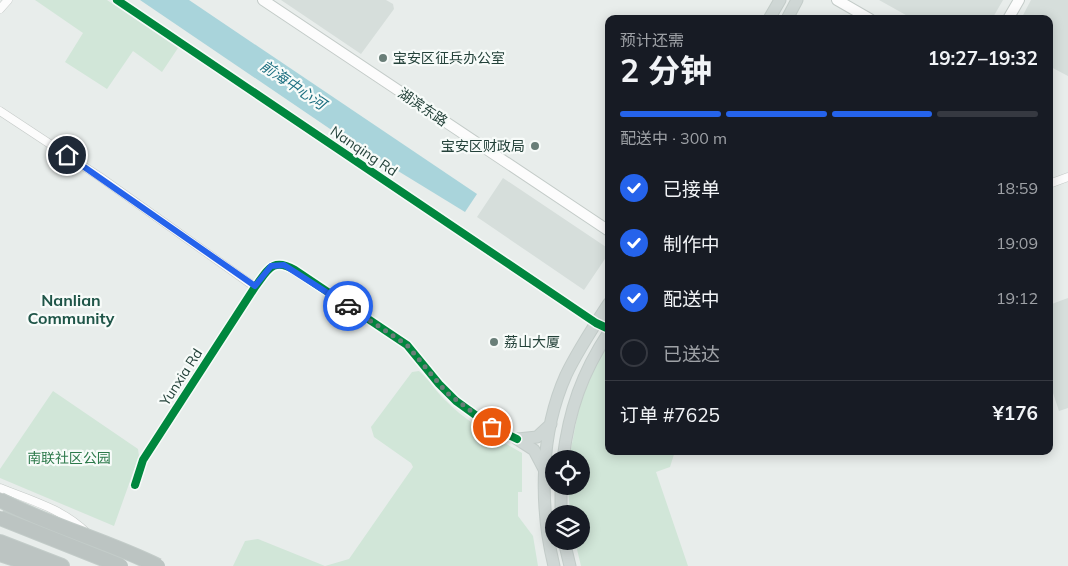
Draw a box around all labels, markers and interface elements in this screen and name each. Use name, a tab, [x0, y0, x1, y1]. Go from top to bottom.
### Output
text: 预计还需	[620, 30, 684, 50]
text: 19:27–19:32	[928, 46, 1038, 70]
place label: 宝安区征兵办公室	[393, 49, 505, 67]
text: 2 分钟	[620, 50, 712, 90]
marker: 宝安区征兵办公室	[377, 52, 389, 64]
water label: 前海中心河	[257, 56, 332, 115]
street label: 湖滨东路	[395, 84, 451, 130]
street label: Nanqing Rd	[327, 122, 401, 180]
text: 配送中 · 300 m	[620, 128, 727, 148]
pin	[46, 134, 88, 176]
place label: 宝安区财政局	[441, 137, 525, 155]
marker: 宝安区财政局	[529, 140, 541, 152]
icon: home	[53, 141, 81, 169]
icon: check	[620, 174, 648, 202]
text: 已接单	[663, 177, 720, 201]
text: 18:59	[996, 178, 1038, 198]
icon: check	[620, 229, 648, 257]
text: 制作中	[663, 232, 720, 256]
text: 19:09	[996, 233, 1038, 253]
courier	[323, 281, 373, 331]
icon: check	[620, 284, 648, 312]
text: 配送中	[663, 287, 720, 311]
text: 19:12	[996, 288, 1038, 308]
district label: Nanlian Community	[28, 290, 115, 328]
icon: car	[334, 292, 362, 320]
place label: 荔山大厦	[504, 333, 560, 351]
marker: 荔山大厦	[488, 336, 500, 348]
text: 已送达	[663, 342, 720, 366]
street label: Yunxia Rd	[155, 345, 206, 410]
text: ¥176	[992, 401, 1038, 425]
text: 订单 #7625	[620, 403, 720, 427]
pin	[471, 406, 513, 448]
icon: bag	[478, 413, 506, 441]
park label: 南联社区公园	[27, 449, 111, 467]
map controls	[545, 450, 590, 550]
button: locate	[545, 450, 590, 495]
button: layers	[545, 505, 590, 550]

